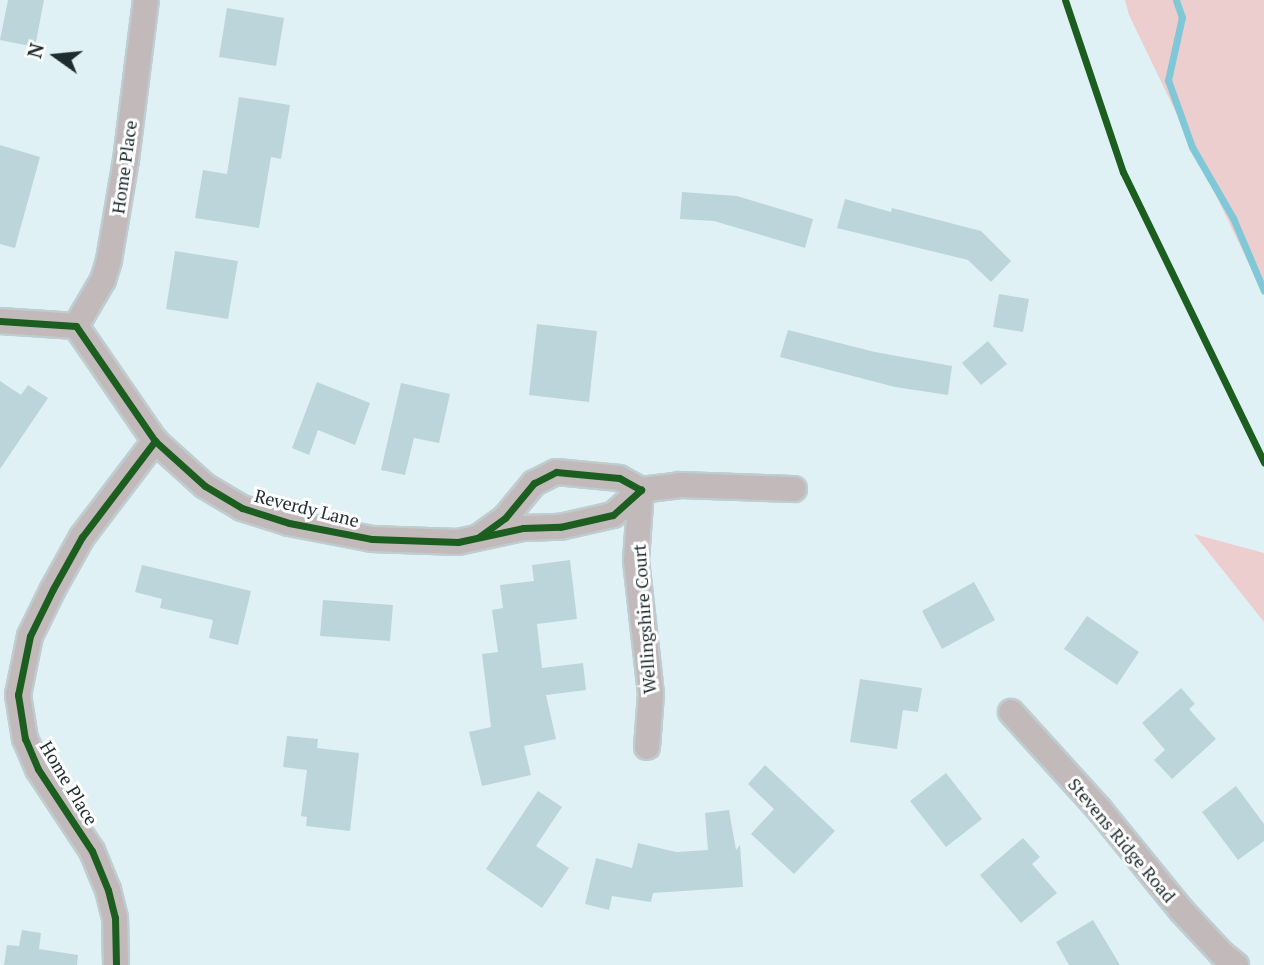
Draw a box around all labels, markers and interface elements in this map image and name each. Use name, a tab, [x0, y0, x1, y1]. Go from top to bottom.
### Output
north arrow	[21, 21, 91, 91]
text: N	[21, 40, 49, 61]
street label: Home Place	[107, 119, 141, 215]
street label: Reverdy Lane	[253, 485, 361, 531]
street label: Wellingshire Court	[628, 543, 660, 695]
street label: Home Place	[35, 737, 103, 829]
street label: Stevens Ridge Road	[1064, 773, 1180, 907]

